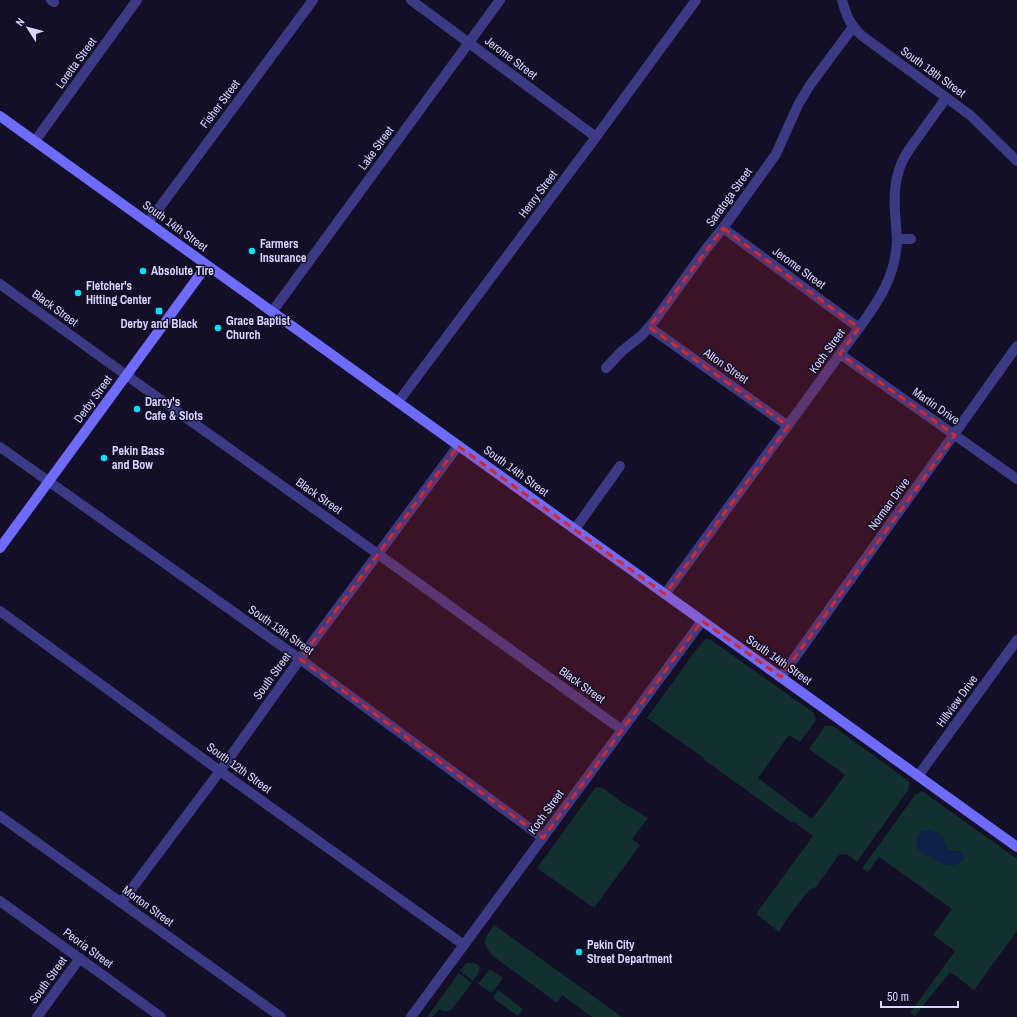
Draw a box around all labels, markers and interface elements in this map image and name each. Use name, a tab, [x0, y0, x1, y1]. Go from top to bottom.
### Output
north arrow	[8, 8, 48, 48]
text: N	[12, 15, 27, 29]
street label: Jerome Street	[482, 33, 541, 83]
street label: Loretta Street	[52, 34, 100, 92]
street label: South 18th Street	[897, 43, 969, 101]
street label: Fisher Street	[196, 76, 244, 132]
street label: Lake Street	[355, 123, 397, 173]
street label: Saratoga Street	[702, 164, 756, 230]
street label: Henry Street	[515, 167, 561, 221]
street label: South 14th Street	[139, 197, 211, 255]
place label: Farmers Insurance	[260, 236, 307, 266]
street label: Jerome Street	[769, 243, 829, 293]
marker: Farmers Insurance	[247, 246, 257, 256]
place label: Absolute Tire	[151, 263, 214, 279]
marker: Absolute Tire	[138, 266, 148, 276]
place label: Fletcher's Hitting Center	[86, 278, 151, 308]
street label: Black Street	[29, 286, 81, 330]
marker: Fletcher's Hitting Center	[73, 288, 83, 298]
marker: Derby and Black	[154, 306, 164, 316]
place label: Grace Baptist Church	[226, 313, 291, 343]
place label: Derby and Black	[120, 316, 198, 332]
marker: Grace Baptist Church	[213, 323, 223, 333]
street label: Koch Street	[805, 325, 849, 377]
street label: Alton Street	[700, 344, 752, 387]
street label: Derby Street	[70, 372, 116, 426]
street label: Martin Drive	[909, 384, 963, 428]
place label: Darcy's Cafe & Slots	[145, 394, 203, 424]
marker: Darcy's Cafe & Slots	[132, 404, 142, 414]
street label: South 14th Street	[480, 442, 552, 500]
place label: Pekin Bass and Bow	[112, 443, 165, 473]
marker: Pekin Bass and Bow	[99, 453, 109, 463]
street label: Black Street	[293, 474, 346, 518]
street label: Norman Drive	[865, 475, 913, 533]
street label: South 13th Street	[245, 601, 317, 659]
street label: South 14th Street	[743, 631, 815, 689]
street label: South Street	[249, 649, 295, 703]
street label: Black Street	[556, 663, 608, 707]
street label: Hillview Drive	[933, 672, 981, 730]
street label: South 12th Street	[203, 739, 275, 797]
street label: Koch Street	[524, 786, 568, 838]
street label: Morton Street	[119, 882, 177, 930]
street label: Peoria Street	[60, 924, 116, 972]
place label: Pekin City Street Department	[587, 937, 673, 967]
marker: Pekin City Street Department	[574, 947, 584, 957]
street label: South Street	[25, 953, 71, 1007]
scale bar	[881, 983, 958, 1009]
text: 50 m	[887, 989, 909, 1005]

